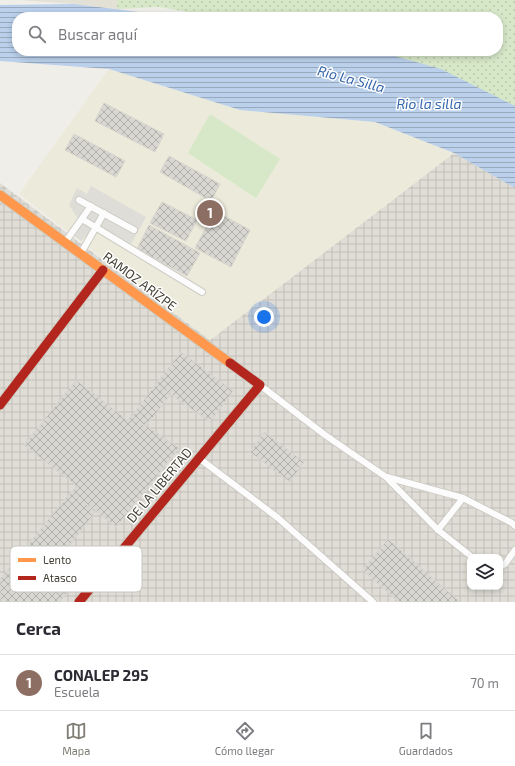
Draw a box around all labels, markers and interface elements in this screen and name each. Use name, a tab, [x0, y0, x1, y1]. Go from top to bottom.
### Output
search box	[12, 12, 503, 56]
icon: search	[26, 23, 48, 45]
text: Buscar aquí	[58, 25, 137, 43]
water label: Río La Silla	[316, 61, 387, 96]
water label: Rio la silla	[396, 95, 462, 112]
pin: 1	[197, 198, 223, 228]
street label: RAMOZ ARÍZPE	[100, 247, 181, 314]
your location	[254, 307, 274, 327]
street label: DE LA LIBERTAD	[123, 444, 195, 526]
legend	[10, 546, 142, 592]
text: Lento	[43, 553, 71, 566]
map controls	[467, 554, 503, 590]
button: layers	[467, 554, 503, 590]
text: Atasco	[43, 571, 77, 584]
text: Cerca	[16, 618, 61, 638]
text: CONALEP 295	[54, 666, 148, 684]
text: 1	[26, 675, 32, 691]
text: 70 m	[470, 675, 499, 691]
text: Escuela	[54, 684, 100, 700]
tab: Mapa	[62, 720, 90, 757]
tab: Cómo llegar	[215, 720, 274, 757]
tab: Guardados	[399, 720, 453, 757]

